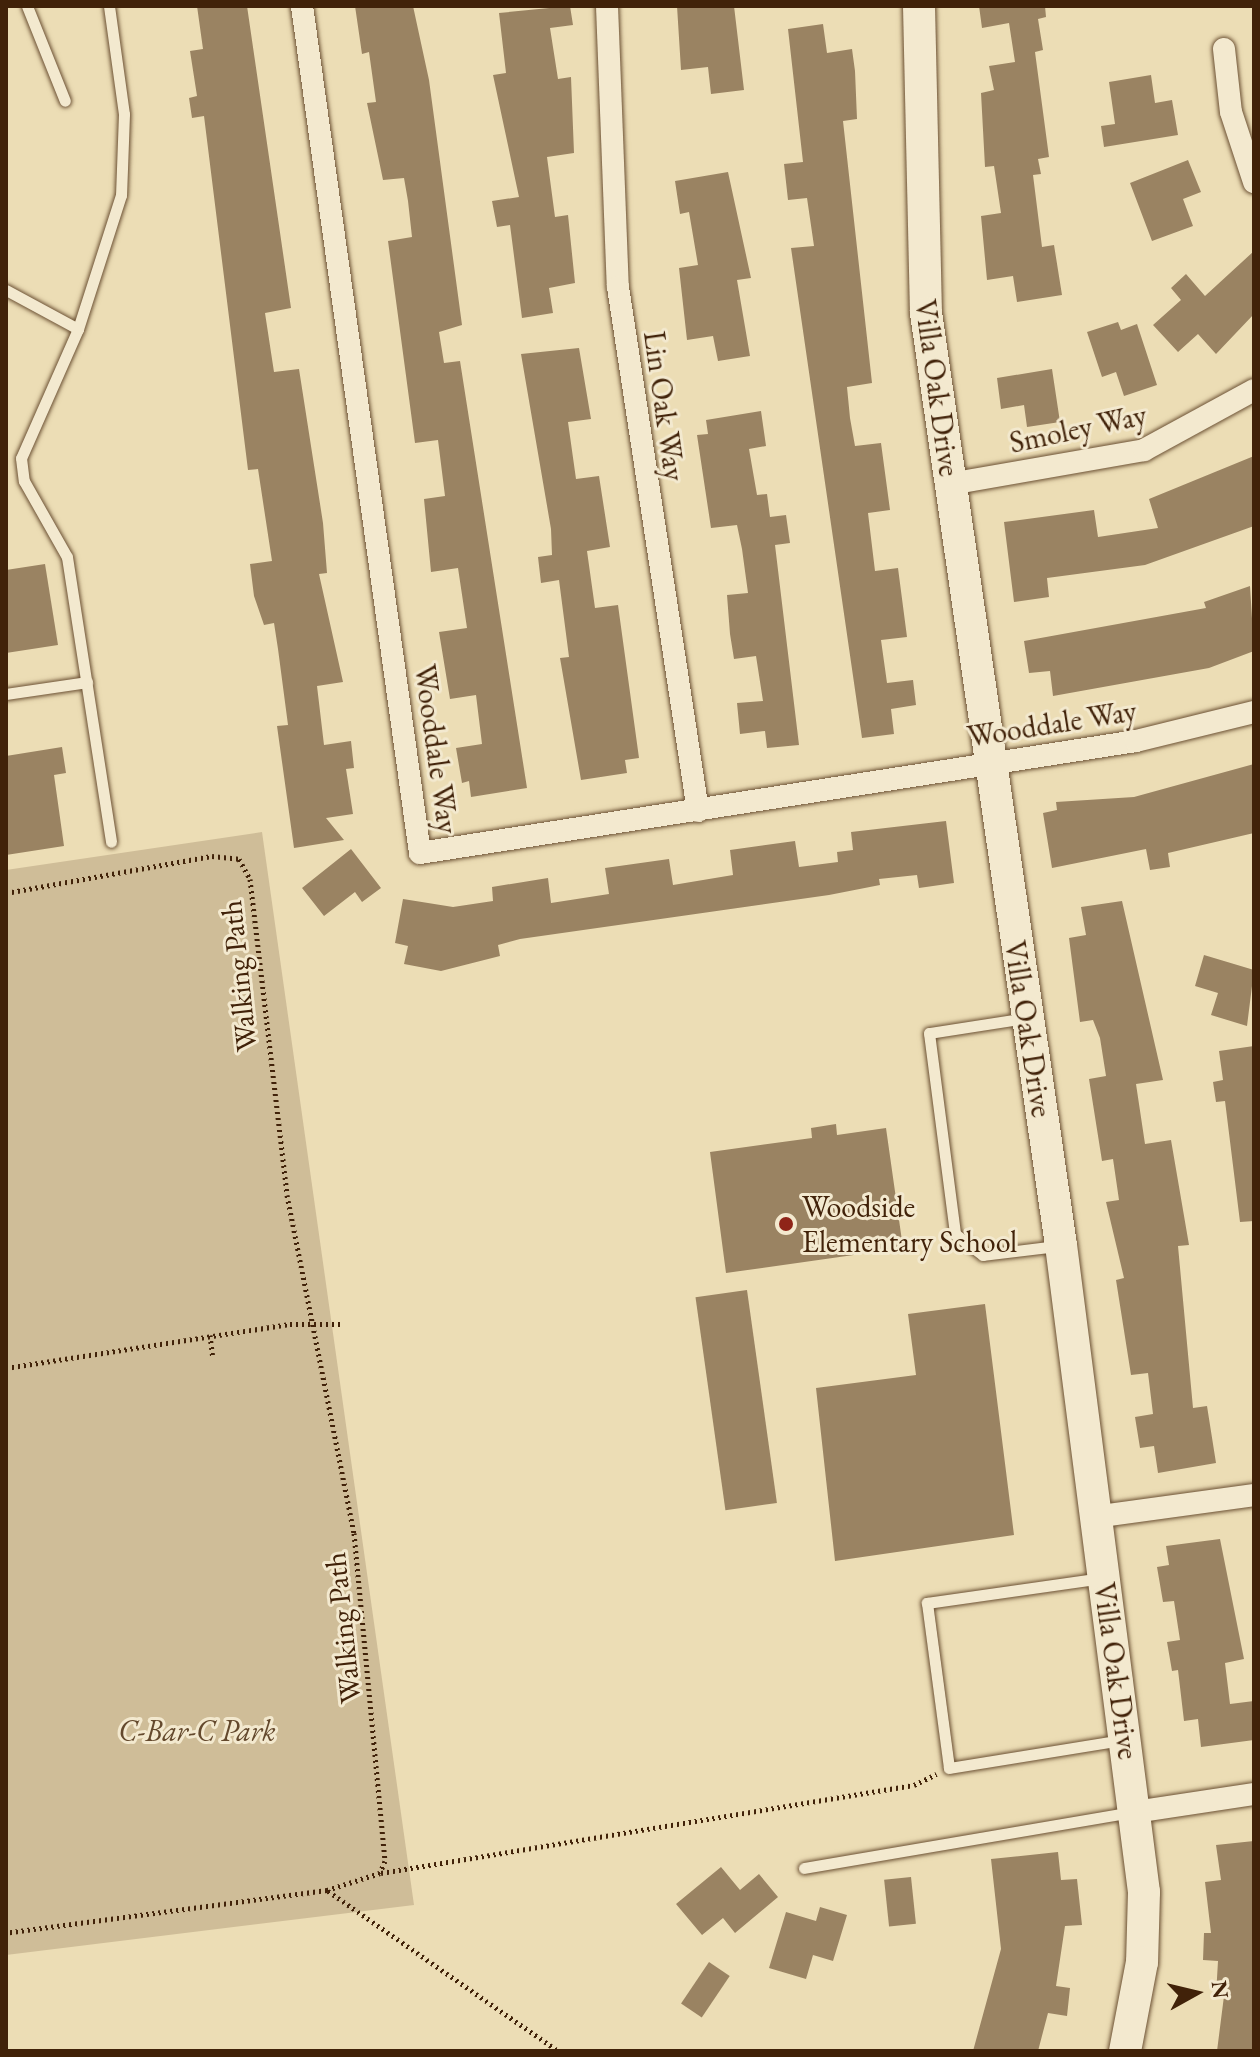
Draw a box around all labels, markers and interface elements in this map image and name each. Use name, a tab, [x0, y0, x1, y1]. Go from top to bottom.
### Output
street label: Villa Oak Drive	[907, 297, 967, 479]
street label: Lin Oak Way	[636, 329, 692, 483]
street label: Smoley Way	[1006, 397, 1150, 461]
street label: Wooddale Way	[406, 662, 466, 836]
street label: Wooddale Way	[965, 693, 1139, 755]
street label: Walking Path	[213, 899, 265, 1053]
street label: Villa Oak Drive	[996, 938, 1060, 1120]
place label: Woodside Elementary School	[802, 1189, 1017, 1260]
marker: Woodside Elementary School	[777, 1215, 795, 1233]
street label: Walking Path	[317, 1551, 369, 1705]
street label: Villa Oak Drive	[1086, 1580, 1146, 1762]
park label: C-Bar-C Park	[118, 1713, 276, 1749]
north arrow	[1156, 1953, 1236, 2033]
text: N	[1205, 1979, 1236, 2000]

